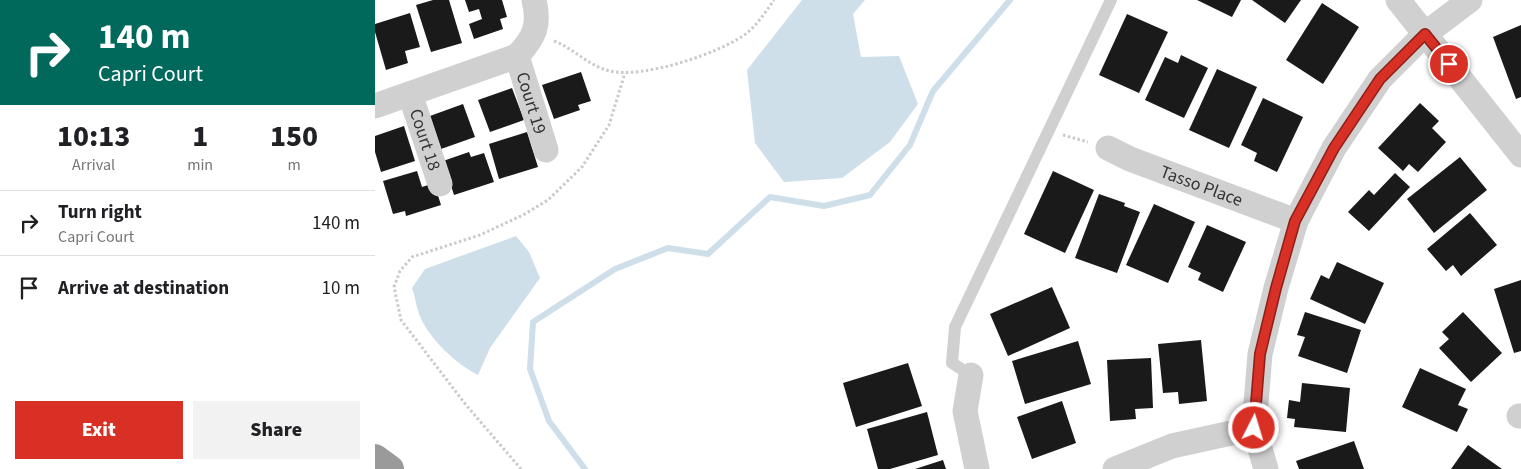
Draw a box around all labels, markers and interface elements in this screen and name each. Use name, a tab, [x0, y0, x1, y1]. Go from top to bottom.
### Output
text: 140 m	[98, 12, 190, 62]
icon: right	[15, 20, 80, 85]
pin	[1428, 43, 1470, 85]
icon: arrive	[1435, 50, 1463, 78]
text: Capri Court	[98, 58, 203, 90]
street label: Court 19	[510, 69, 552, 137]
street label: Court 18	[403, 106, 447, 174]
text: 10:13	[57, 115, 130, 158]
text: 1	[192, 115, 208, 158]
text: 150	[270, 115, 318, 158]
text: Arrival	[72, 154, 115, 176]
text: min	[187, 154, 213, 176]
text: m	[287, 154, 301, 176]
street label: Tasso Place	[1156, 159, 1246, 213]
text: Turn right	[58, 199, 142, 226]
icon: right	[15, 209, 43, 237]
text: 140 m	[312, 210, 360, 237]
text: Capri Court	[58, 226, 134, 248]
icon: arrive	[15, 274, 43, 302]
text: Arrive at destination	[58, 275, 229, 302]
text: 10 m	[322, 275, 360, 302]
button: Exit	[15, 401, 183, 459]
button: Share	[193, 401, 360, 459]
position arrow	[1227, 401, 1279, 453]

